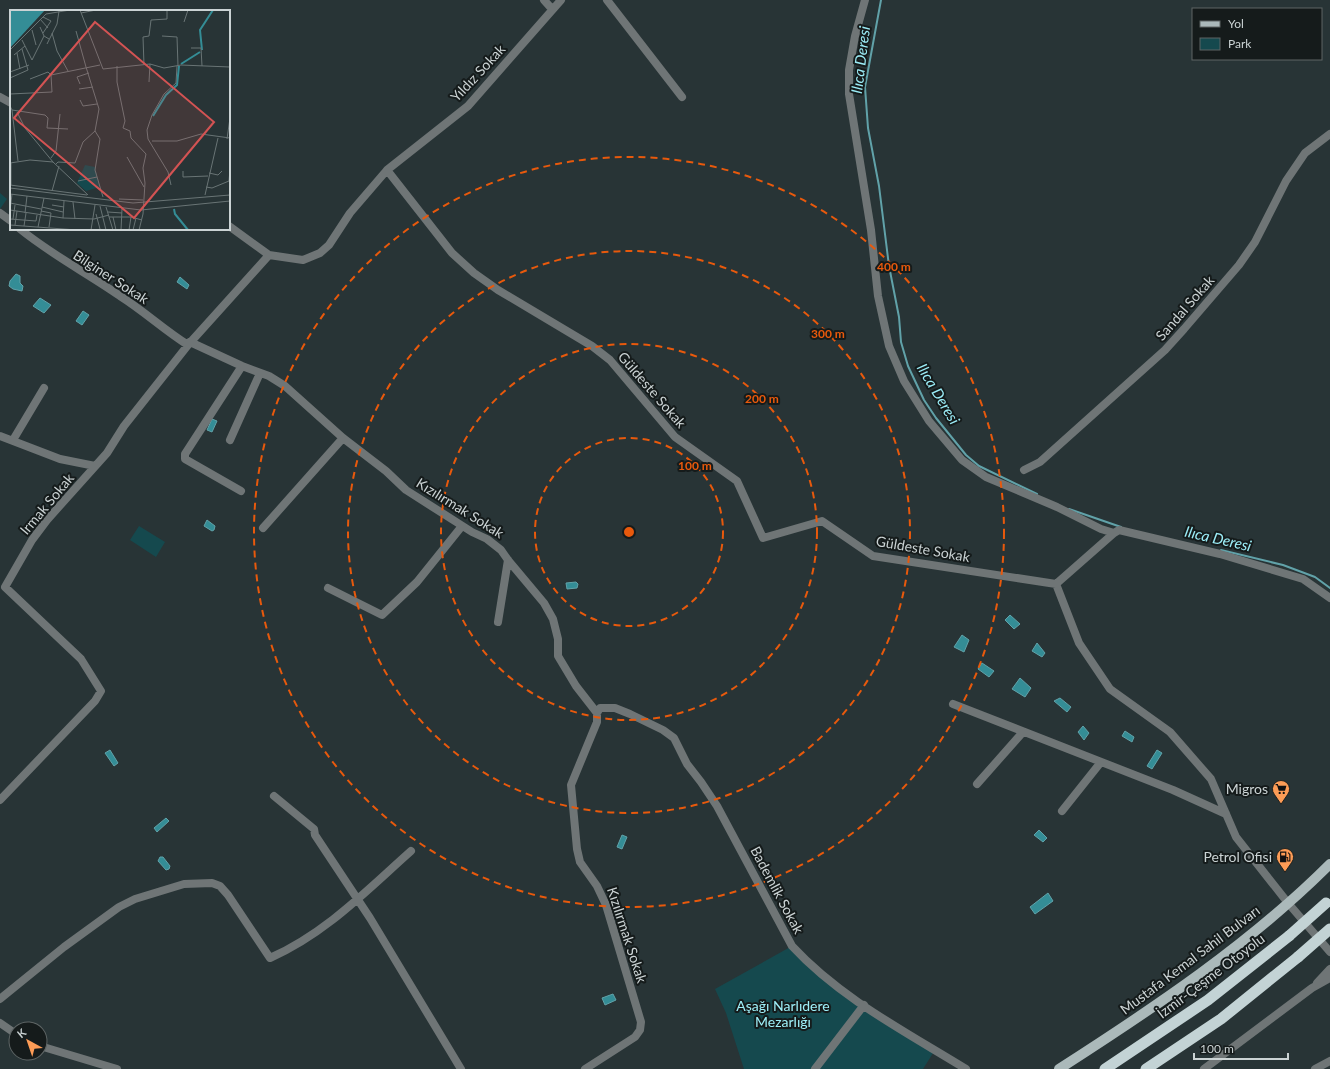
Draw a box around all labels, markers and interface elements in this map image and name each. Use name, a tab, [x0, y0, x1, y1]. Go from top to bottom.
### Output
legend	[1192, 8, 1322, 60]
inset map	[10, 10, 230, 230]
text: Yol	[1228, 16, 1244, 31]
water label: Ilıca Deresi	[847, 25, 873, 95]
text: Park	[1228, 36, 1252, 51]
street label: Yıldız Sokak	[447, 40, 509, 105]
street label: Bilginer Sokak	[70, 246, 153, 308]
text: 400 m	[877, 259, 911, 274]
street label: Sandal Sokak	[1152, 271, 1218, 344]
text: 300 m	[811, 326, 845, 341]
street label: Güldeste Sokak	[615, 348, 691, 432]
water label: Ilıca Deresi	[914, 360, 964, 428]
text: 200 m	[745, 391, 779, 406]
text: 100 m	[678, 458, 712, 473]
street label: Irmak Sokak	[16, 469, 78, 538]
street label: Kızılırmak Sokak	[413, 474, 508, 542]
water label: Ilıca Deresi	[1183, 522, 1254, 555]
centre of rings	[622, 525, 636, 539]
street label: Güldeste Sokak	[875, 532, 972, 565]
supermarket icon: Migros	[1271, 779, 1291, 804]
place label: Migros	[1226, 780, 1268, 797]
street label: Bademlik Sokak	[747, 843, 808, 937]
fuel station icon: Petrol Ofisi	[1275, 847, 1295, 872]
place label: Petrol Ofisi	[1203, 848, 1272, 865]
street label: Kızılırmak Sokak	[604, 885, 651, 986]
street label: Mustafa Kemal Sahil Bulvarı	[1116, 901, 1263, 1018]
street label: İzmir-Çeşme Otoyolu	[1154, 930, 1268, 1022]
park label: Aşağı Narlıdere Mezarlığı	[736, 997, 830, 1030]
north arrow	[8, 1021, 48, 1061]
text: K	[14, 1025, 29, 1040]
scale bar	[1194, 1035, 1288, 1061]
text: 100 m	[1200, 1041, 1234, 1056]

